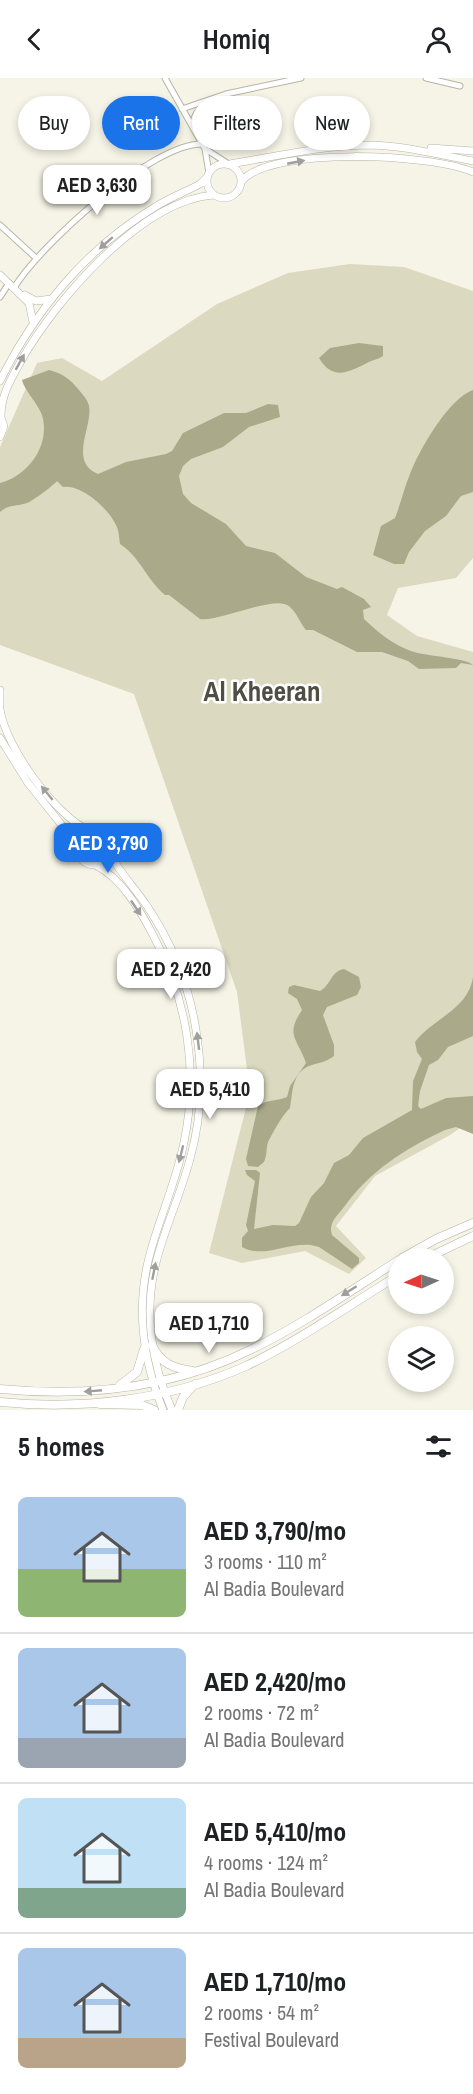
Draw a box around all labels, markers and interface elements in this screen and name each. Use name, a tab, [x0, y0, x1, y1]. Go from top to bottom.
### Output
text: Homiq	[203, 21, 270, 57]
icon: back	[18, 23, 51, 56]
icon: person	[422, 23, 455, 56]
chip: Buy	[18, 96, 90, 150]
chip: Rent	[102, 96, 180, 150]
chip: Filters	[192, 96, 282, 150]
chip: New	[294, 96, 370, 150]
one-way arrow	[286, 157, 305, 166]
pin: AED 3,630	[28, 165, 166, 216]
text: AED 3,630	[57, 171, 137, 198]
one-way arrow	[99, 236, 114, 249]
one-way arrow	[15, 354, 26, 370]
district label: Al Kheeran	[204, 673, 320, 709]
one-way arrow	[41, 785, 54, 801]
pin: AED 3,790	[39, 823, 177, 874]
text: AED 3,790	[68, 829, 148, 856]
one-way arrow	[130, 899, 142, 915]
pin: AED 2,420	[102, 949, 240, 1000]
text: AED 2,420	[131, 955, 211, 982]
one-way arrow	[193, 1031, 202, 1050]
pin: AED 5,410	[141, 1069, 279, 1120]
text: AED 5,410	[170, 1075, 250, 1102]
one-way arrow	[176, 1144, 186, 1163]
north arrow	[388, 1248, 454, 1314]
map controls	[388, 1248, 454, 1392]
one-way arrow	[150, 1261, 159, 1280]
one-way arrow	[341, 1286, 357, 1297]
pin: AED 1,710	[140, 1303, 278, 1354]
text: AED 1,710	[169, 1309, 249, 1336]
button: layers	[388, 1326, 454, 1392]
one-way arrow	[83, 1386, 102, 1396]
text: 5 homes	[18, 1429, 105, 1464]
icon: filters	[422, 1430, 455, 1463]
text: AED 3,790/mo	[204, 1513, 346, 1548]
icon: home	[66, 1521, 138, 1593]
text: 3 rooms · 110 m²	[204, 1548, 327, 1575]
text: Al Badia Boulevard	[204, 1575, 344, 1602]
text: AED 2,420/mo	[204, 1664, 346, 1699]
icon: home	[66, 1672, 138, 1744]
text: 2 rooms · 72 m²	[204, 1699, 319, 1726]
text: Al Badia Boulevard	[204, 1726, 344, 1753]
text: AED 5,410/mo	[204, 1814, 346, 1849]
icon: home	[66, 1822, 138, 1894]
text: 4 rooms · 124 m²	[204, 1849, 328, 1876]
text: Al Badia Boulevard	[204, 1876, 344, 1903]
text: AED 1,710/mo	[204, 1964, 346, 1999]
icon: home	[66, 1972, 138, 2044]
text: 2 rooms · 54 m²	[204, 1999, 319, 2026]
text: Festival Boulevard	[204, 2026, 339, 2053]

